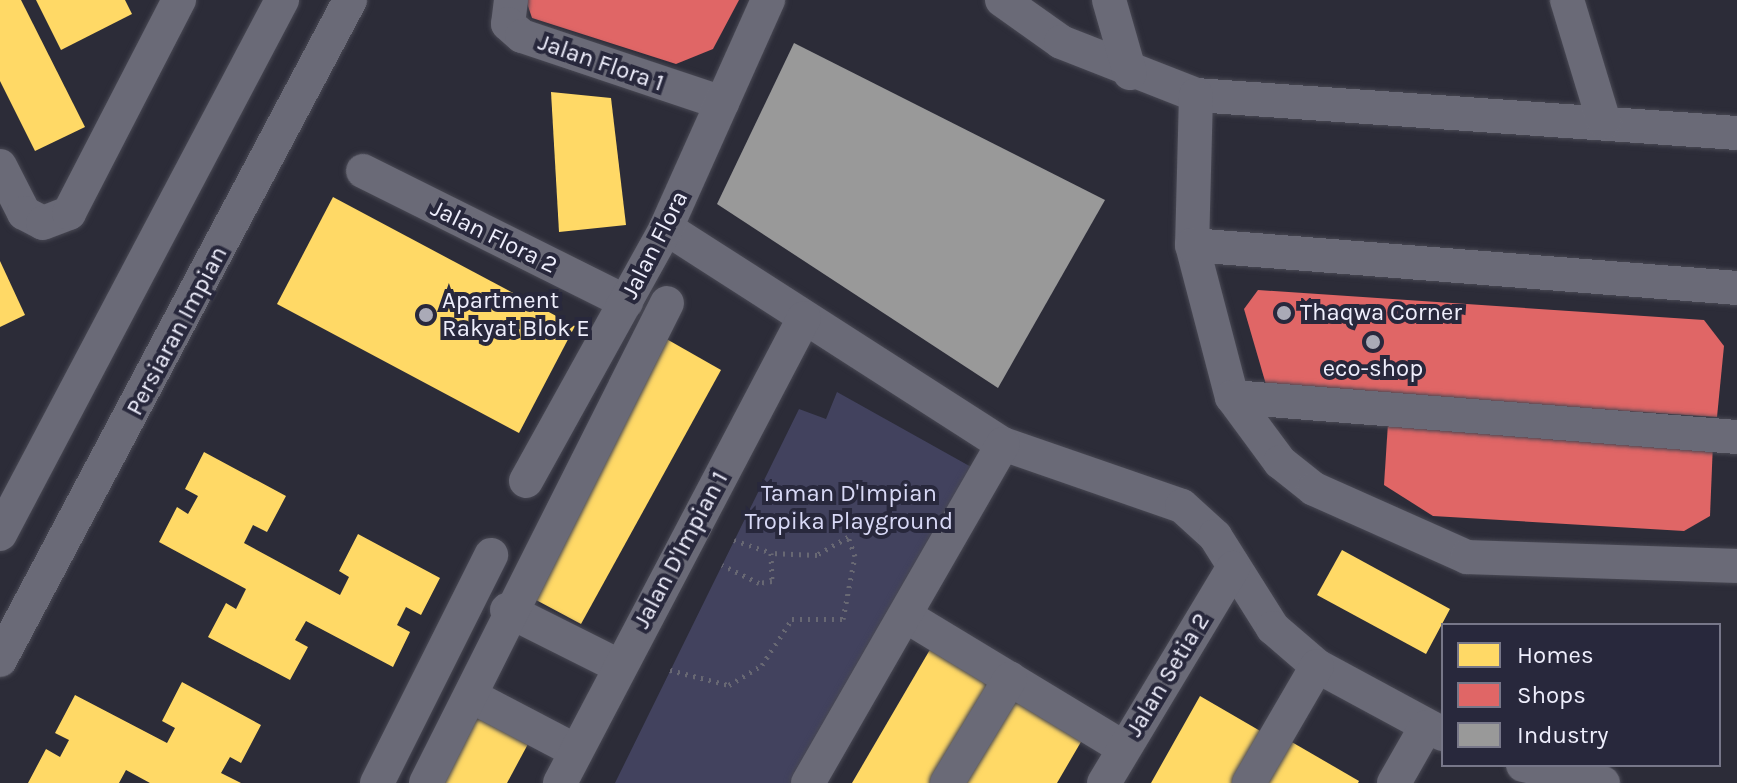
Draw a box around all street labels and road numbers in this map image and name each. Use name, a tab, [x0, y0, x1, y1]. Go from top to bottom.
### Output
street label: Jalan Flora 1	[534, 28, 668, 98]
street label: Jalan Flora	[616, 186, 694, 304]
street label: Jalan Flora 2	[426, 194, 562, 280]
street label: Persiaran Impian	[120, 242, 234, 420]
street label: Jalan D'Impian 1	[627, 467, 735, 633]
street label: Jalan Setia 2	[1120, 608, 1216, 742]

